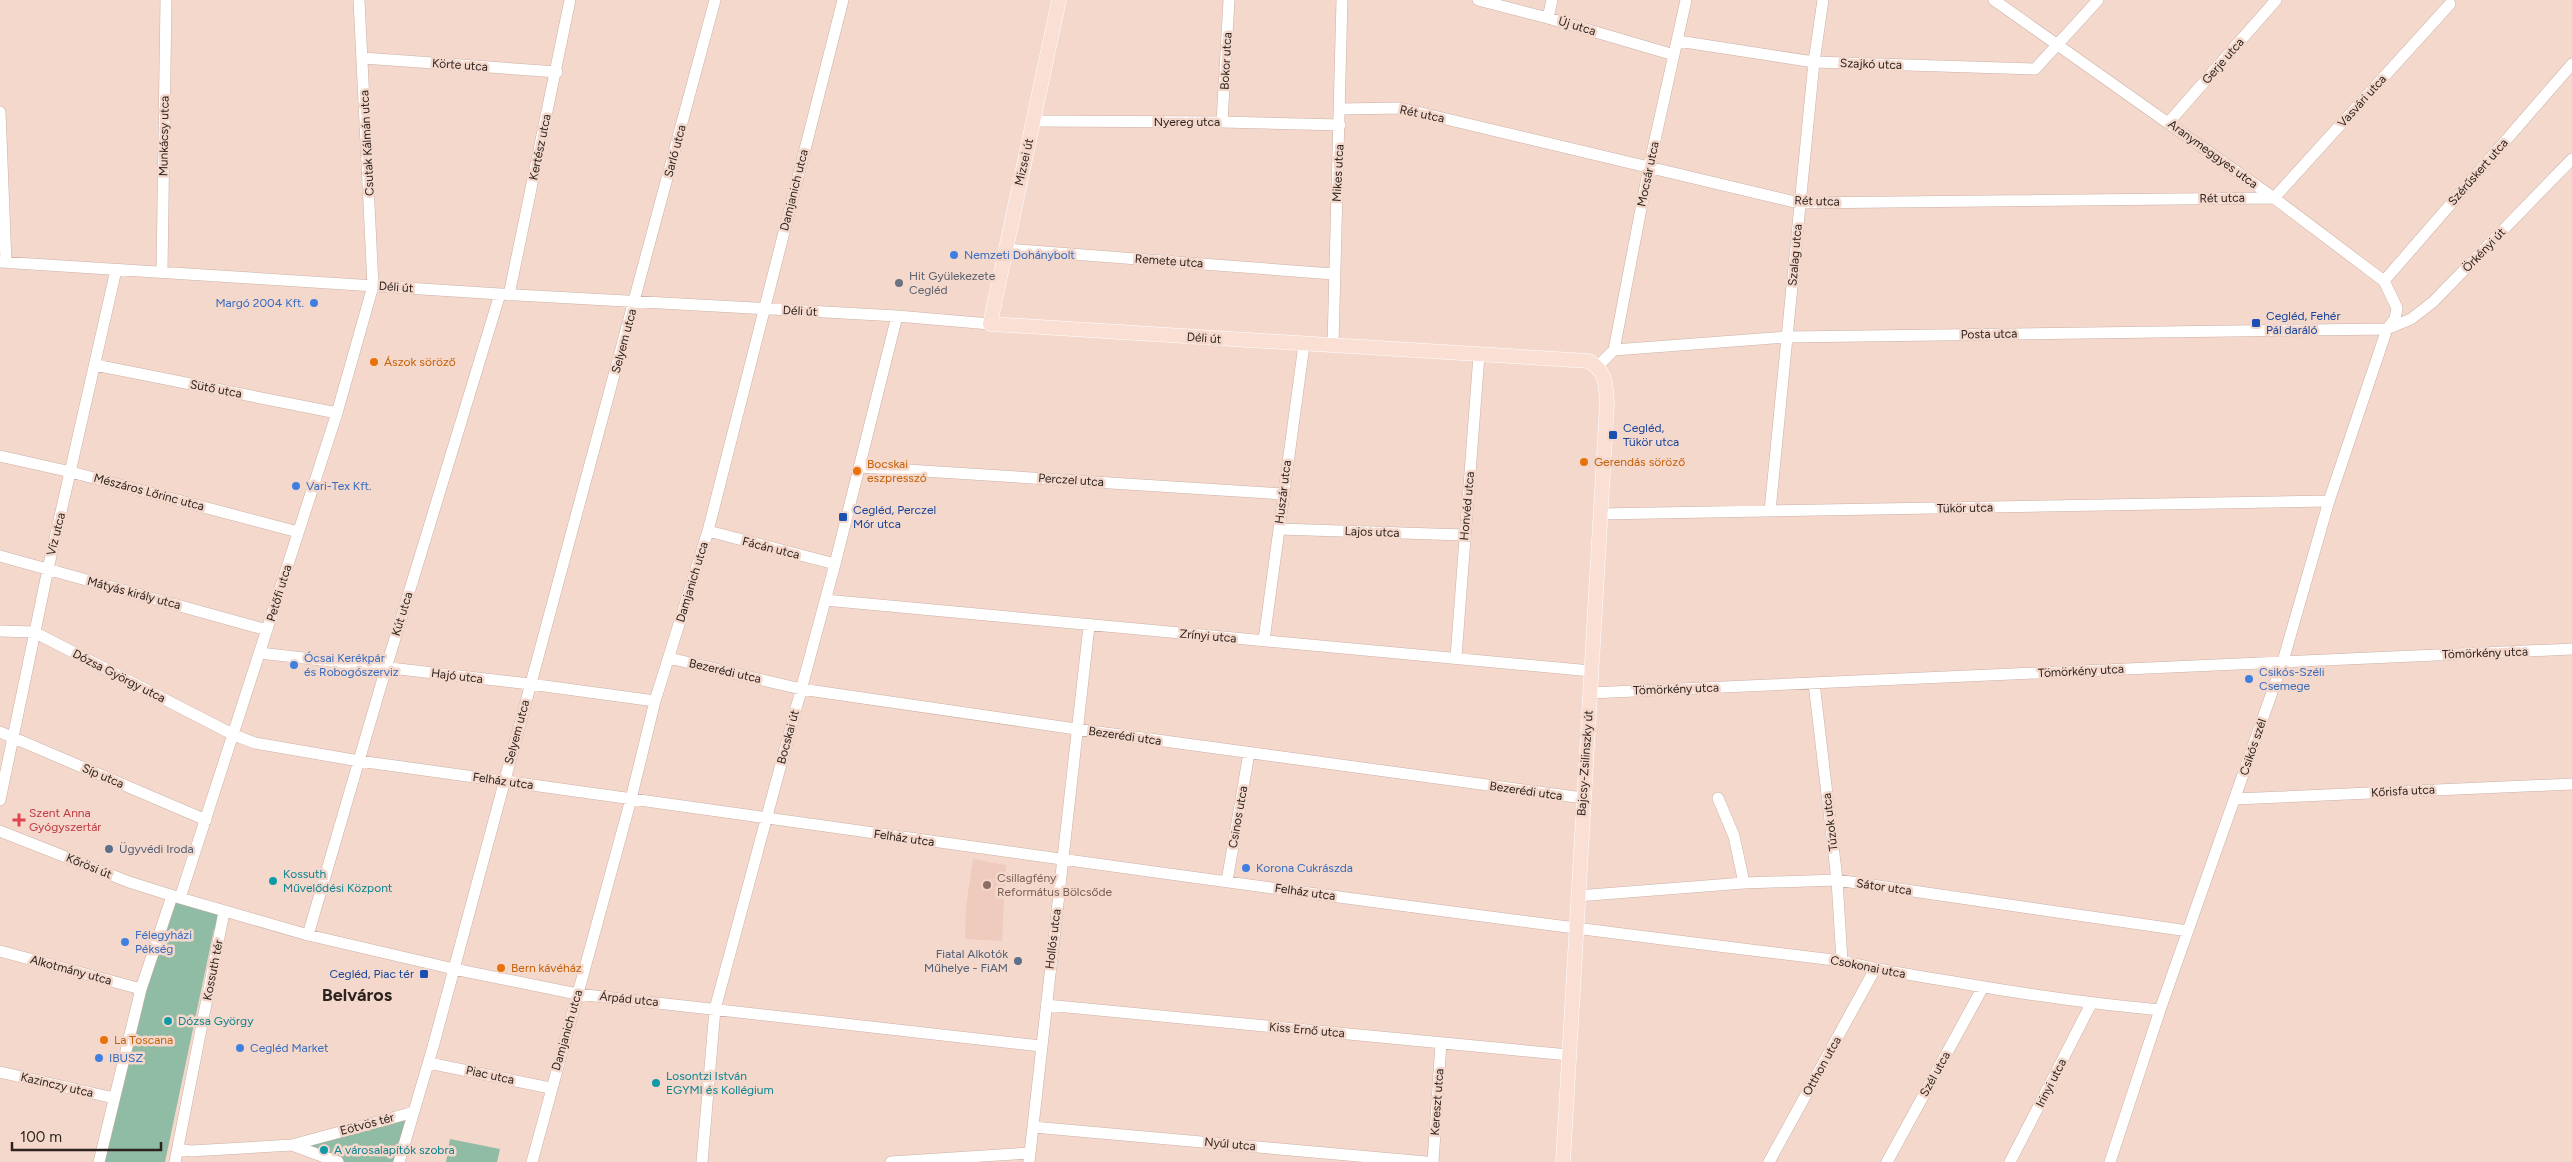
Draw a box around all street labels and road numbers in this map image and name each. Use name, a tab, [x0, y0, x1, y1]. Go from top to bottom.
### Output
street label: Új utca	[1557, 14, 1597, 38]
street label: Bokor utca	[1217, 32, 1235, 90]
street label: Gerje utca	[2199, 35, 2247, 87]
street label: Körte utca	[432, 56, 488, 74]
street label: Szajkó utca	[1840, 56, 1902, 72]
street label: Vasvári utca	[2335, 72, 2389, 130]
street label: Csutak Kálmán utca	[357, 90, 377, 196]
street label: Munkácsy utca	[156, 96, 172, 176]
street label: Rét utca	[1398, 102, 1446, 126]
street label: Kertész utca	[526, 113, 554, 181]
street label: Nyereg utca	[1154, 115, 1220, 129]
street label: Aranymeggyes utca	[2166, 117, 2260, 191]
street label: Sarló utca	[661, 123, 689, 179]
street label: Szérűskert utca	[2445, 136, 2511, 208]
street label: Mizsei út	[1012, 137, 1036, 187]
street label: Mocsár utca	[1634, 140, 1662, 208]
street label: Mikes utca	[1330, 144, 1346, 202]
street label: Damjanich utca	[777, 148, 811, 232]
street label: Rét utca	[2199, 191, 2245, 205]
street label: Rét utca	[1794, 193, 1840, 209]
street label: Szalag utca	[1785, 224, 1805, 286]
street label: Örkényi út	[2460, 225, 2509, 275]
street label: Remete utca	[1134, 252, 1204, 270]
street label: Déli út	[378, 279, 414, 295]
street label: Déli út	[782, 303, 818, 319]
street label: Selyem utca	[609, 307, 639, 375]
street label: Posta utca	[1960, 327, 2018, 341]
street label: Déli út	[1186, 330, 1222, 346]
street label: Sütő utca	[189, 377, 243, 401]
street label: Huszár utca	[1272, 459, 1294, 525]
street label: Mészáros Lőrinc utca	[92, 470, 206, 514]
street label: Perczel utca	[1038, 471, 1104, 489]
street label: Honvéd utca	[1457, 471, 1477, 541]
street label: Tükör utca	[1937, 501, 1993, 515]
street label: Víz utca	[44, 511, 68, 557]
street label: Lajos utca	[1344, 524, 1400, 540]
street label: Fácán utca	[741, 534, 801, 562]
street label: Damjanich utca	[673, 540, 711, 624]
street label: Petőfi utca	[264, 563, 294, 623]
street label: Mátyás király utca	[86, 574, 182, 612]
street label: Kút utca	[389, 590, 415, 638]
street label: Zrínyi utca	[1179, 627, 1237, 645]
street label: Tömörkény utca	[2442, 645, 2528, 661]
street label: Dózsa György utca	[70, 647, 168, 705]
street label: Bezerédi utca	[688, 656, 762, 686]
street label: Tömörkény utca	[2038, 662, 2124, 680]
street label: Hajó utca	[430, 666, 484, 686]
street label: Tömörkény utca	[1633, 681, 1719, 697]
street label: Selyem utca	[502, 698, 532, 766]
street label: Bocskai út	[774, 708, 802, 765]
street label: Bajcsy-Zsilinszky út	[1574, 709, 1596, 816]
street label: Csikós szél	[2237, 717, 2269, 777]
street label: Bezerédi utca	[1088, 724, 1162, 748]
street label: Síp utca	[80, 761, 126, 791]
street label: Felház utca	[472, 770, 534, 792]
street label: Bezerédi utca	[1489, 779, 1563, 803]
street label: Kőrisfa utca	[2371, 782, 2435, 800]
street label: Csinos utca	[1226, 785, 1250, 849]
street label: Túzok utca	[1820, 792, 1840, 852]
street label: Felház utca	[873, 827, 935, 849]
street label: Kőrösi út	[64, 851, 114, 882]
street label: Sátor utca	[1855, 876, 1913, 898]
street label: Felház utca	[1274, 881, 1336, 903]
street label: Hollós utca	[1042, 908, 1064, 970]
street label: Kossuth tér	[200, 939, 226, 1001]
street label: Alkotmány utca	[29, 952, 113, 988]
street label: Csokonai utca	[1829, 953, 1907, 981]
street label: Damjanich utca	[549, 988, 585, 1072]
street label: Árpád utca	[599, 989, 659, 1009]
street label: Kiss Ernő utca	[1269, 1020, 1345, 1040]
street label: Otthon utca	[1800, 1034, 1844, 1098]
street label: Szél utca	[1917, 1049, 1953, 1099]
street label: Irinyi utca	[2033, 1056, 2069, 1110]
street label: Piac utca	[465, 1063, 515, 1087]
street label: Kereszt utca	[1428, 1068, 1446, 1136]
street label: Kazinczy utca	[19, 1070, 95, 1100]
street label: Eötvös tér	[338, 1110, 396, 1138]
street label: Nyúl utca	[1204, 1135, 1256, 1153]

